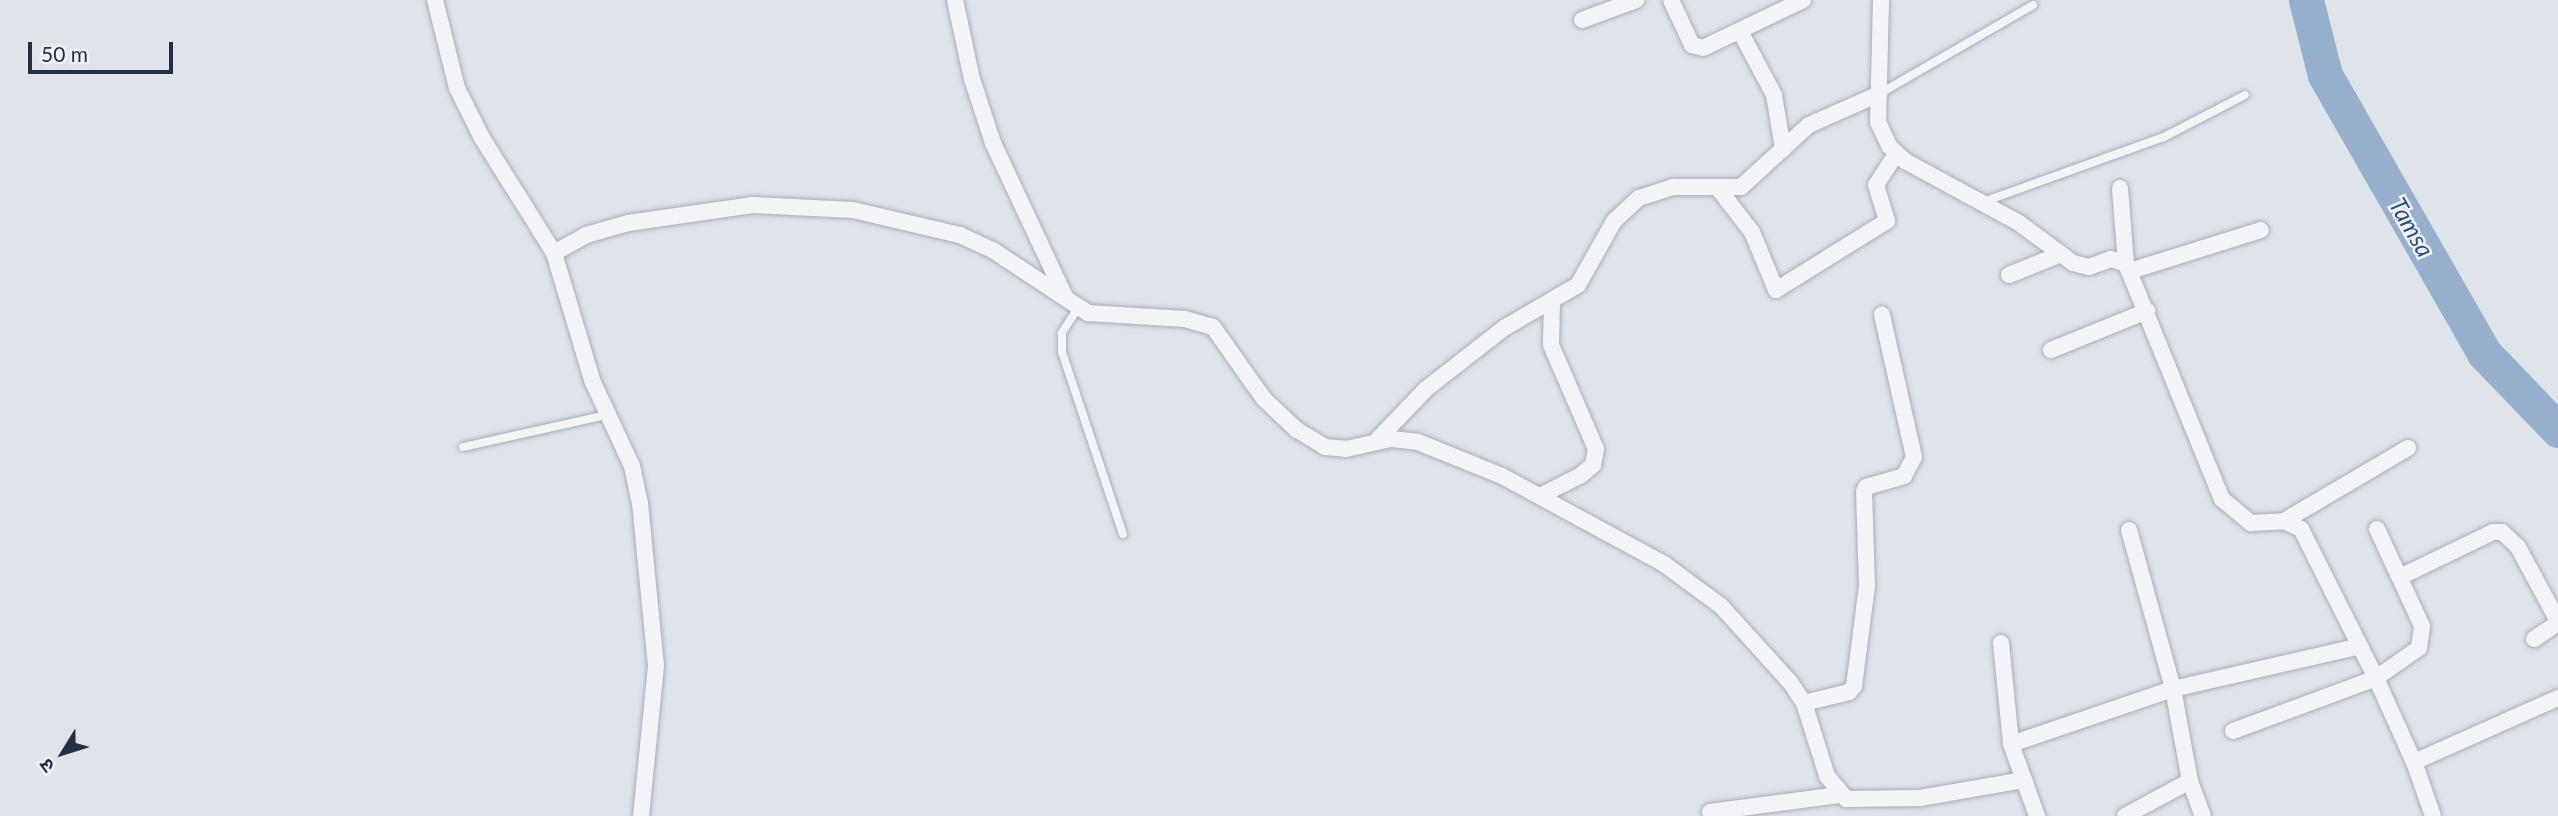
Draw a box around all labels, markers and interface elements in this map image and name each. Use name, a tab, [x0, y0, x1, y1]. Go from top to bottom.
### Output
scale bar	[32, 28, 177, 72]
text: 50 m	[41, 41, 88, 66]
water label: Tamsa	[2384, 192, 2440, 262]
north arrow	[28, 718, 98, 788]
text: उ	[34, 755, 59, 778]

